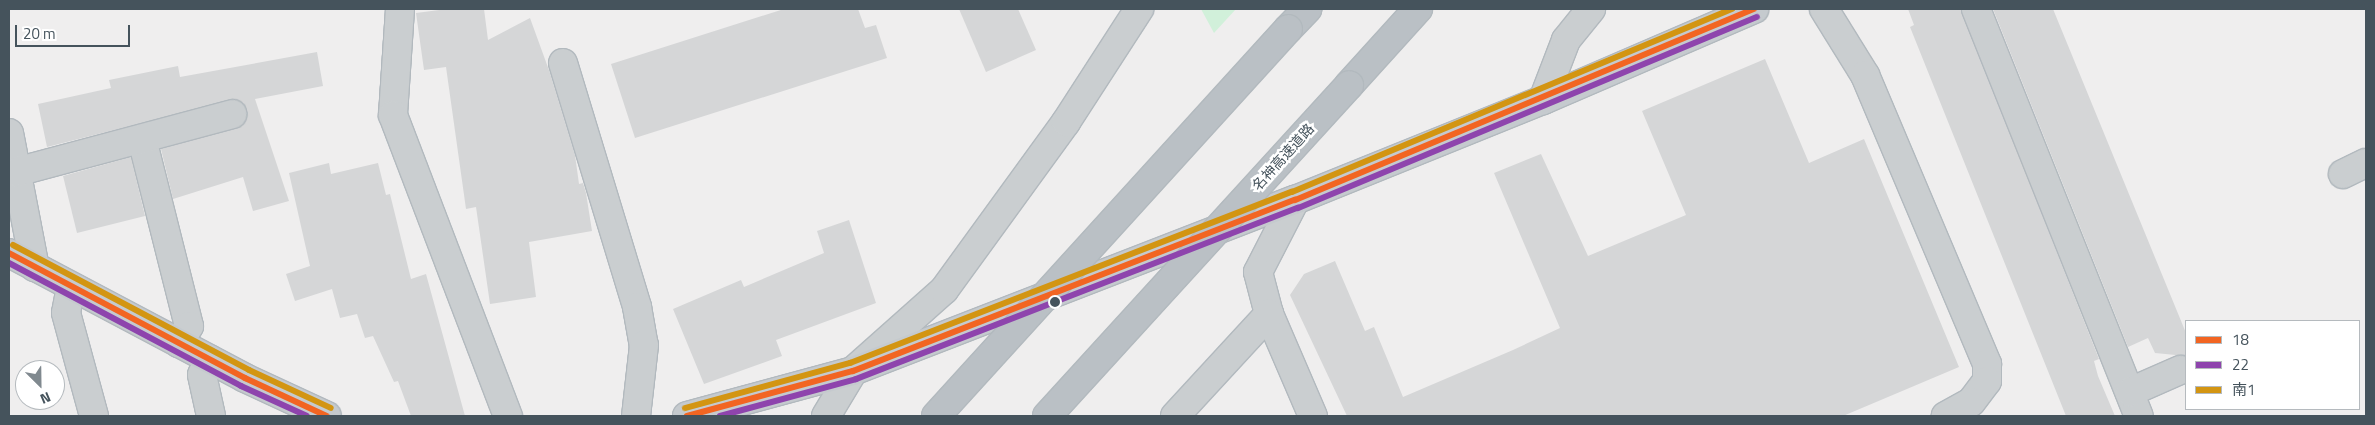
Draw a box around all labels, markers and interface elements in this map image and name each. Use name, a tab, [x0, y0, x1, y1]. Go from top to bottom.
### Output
scale bar	[18, 15, 132, 47]
text: 20 m	[23, 22, 56, 45]
street label: 名神高速道路	[1249, 120, 1317, 194]
unlabelled marker	[1050, 297, 1060, 307]
legend	[2185, 320, 2360, 410]
text: 18	[2232, 328, 2249, 351]
text: 22	[2232, 353, 2249, 376]
north arrow	[15, 360, 65, 410]
text: 南1	[2232, 378, 2255, 401]
text: N	[37, 387, 54, 410]

